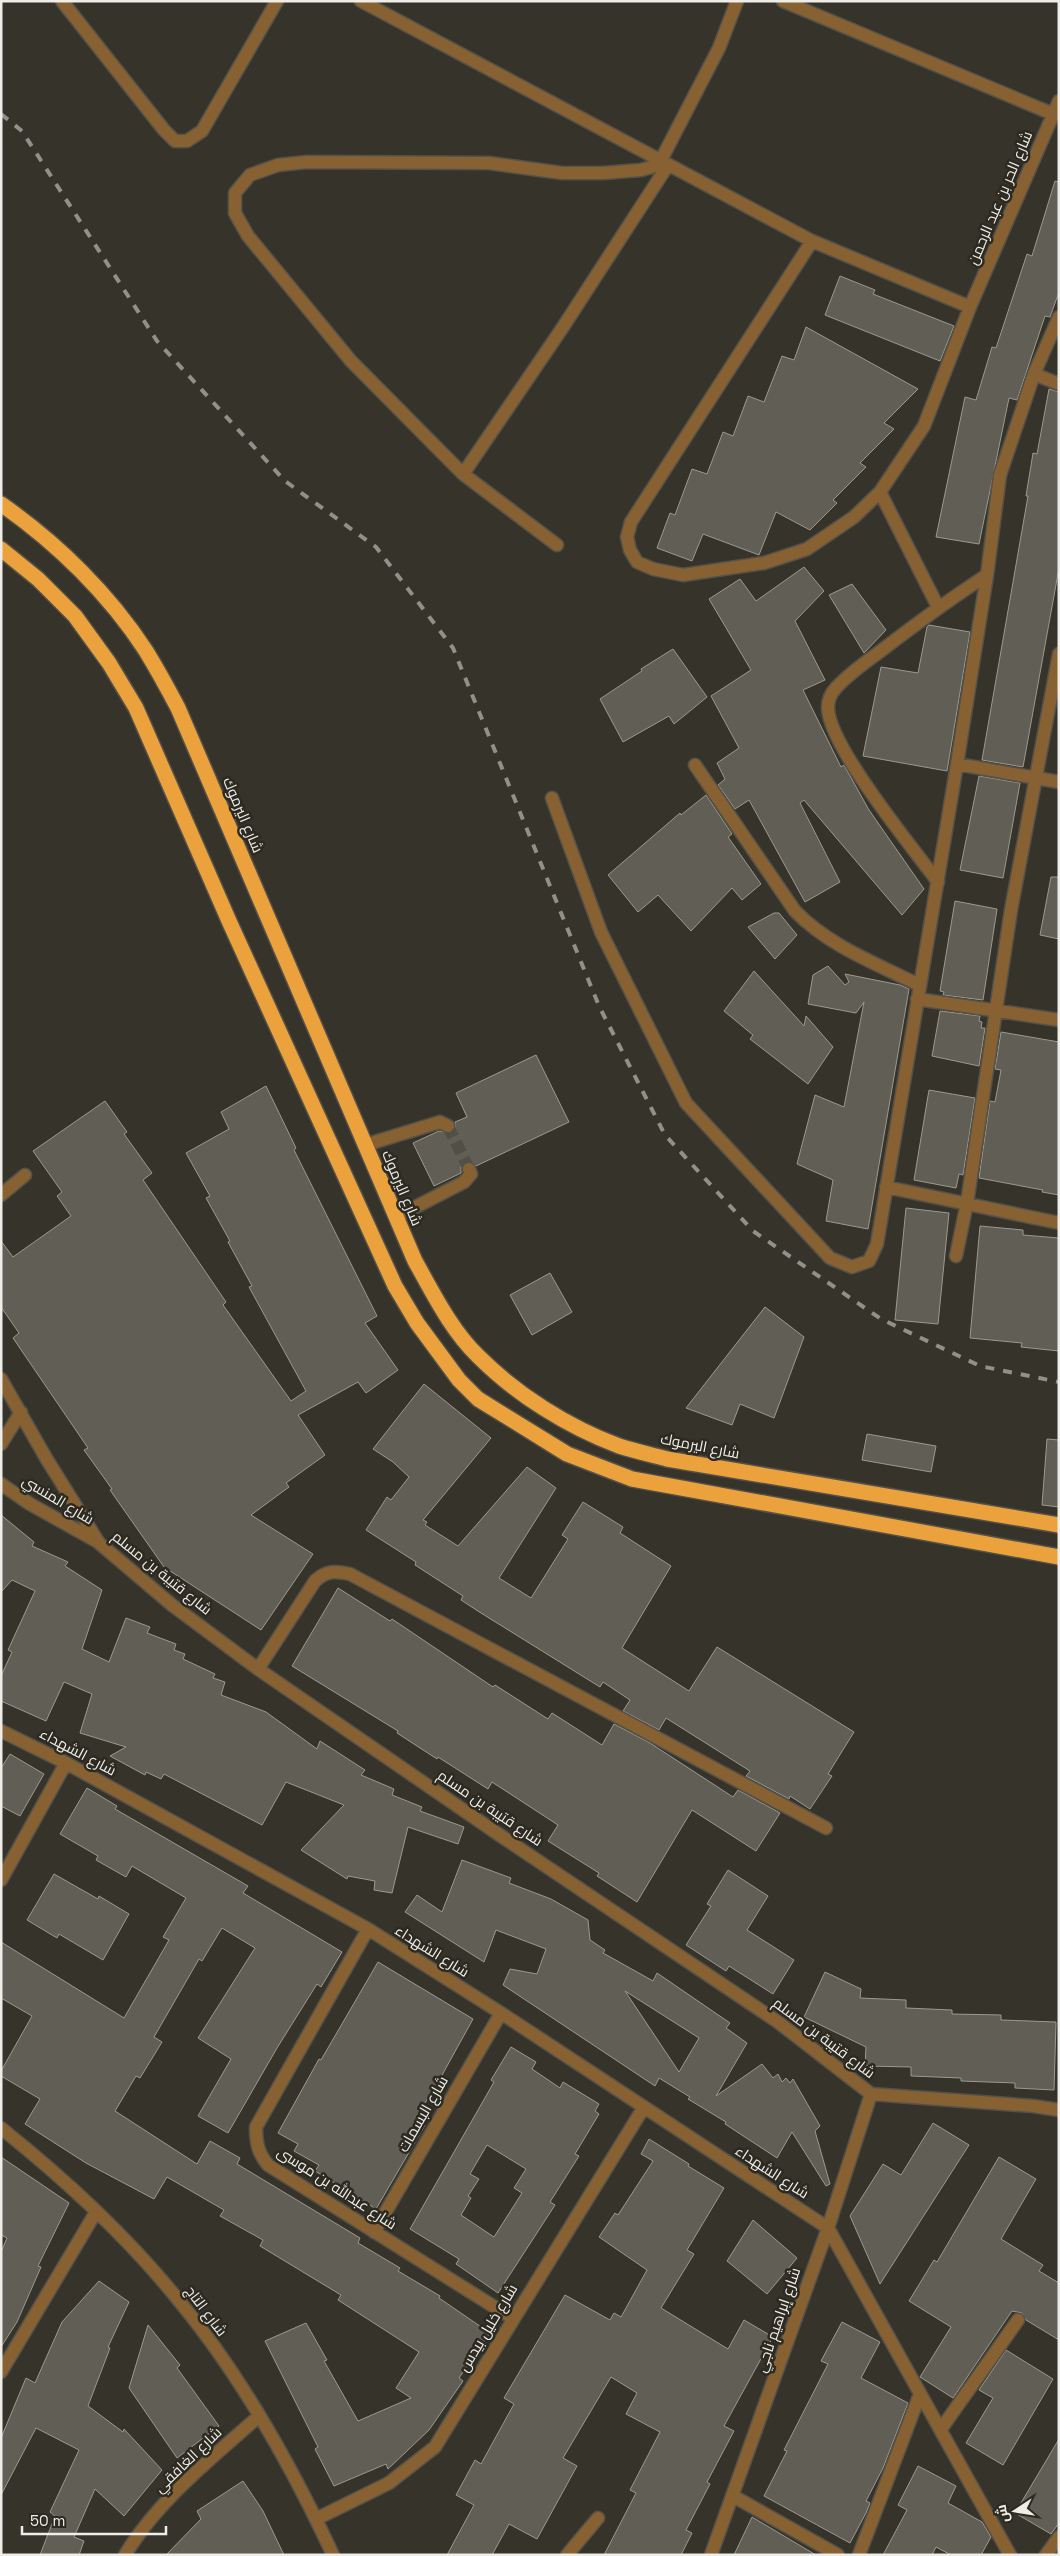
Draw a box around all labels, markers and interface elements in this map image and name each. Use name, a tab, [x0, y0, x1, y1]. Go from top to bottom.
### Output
street label: شارع الحر بن عبد الرحمن	[963, 128, 1038, 268]
street label: شارع اليرموك	[217, 774, 268, 856]
street label: شارع اليرموك	[376, 1147, 427, 1229]
street label: شارع اليرموك	[659, 1429, 741, 1464]
street label: شارع المنسي	[17, 1471, 98, 1531]
street label: شارع قتيبة بن مسلم	[107, 1526, 216, 1620]
street label: شارع الشهداء	[36, 1723, 120, 1781]
street label: شارع قتيبة بن مسلم	[433, 1765, 547, 1852]
street label: شارع الشهداء	[391, 1920, 473, 1983]
street label: شارع قتيبة بن مسلم	[768, 1993, 879, 2084]
street label: شارع البسمات	[393, 2072, 454, 2156]
street label: شارع الشهداء	[731, 2141, 813, 2204]
street label: شارع عبدالله بن موسى	[273, 2142, 401, 2235]
street label: شارع إبراهيم ناجي	[751, 2265, 807, 2376]
street label: شارع خليل بيدس	[454, 2280, 523, 2376]
street label: شارع التاج	[180, 2282, 232, 2341]
street label: شارع الغافقي	[150, 2423, 228, 2499]
north arrow	[990, 2486, 1040, 2536]
text: ش	[992, 2503, 1013, 2524]
scale bar	[22, 2504, 166, 2536]
text: 50 m	[30, 2511, 65, 2530]

